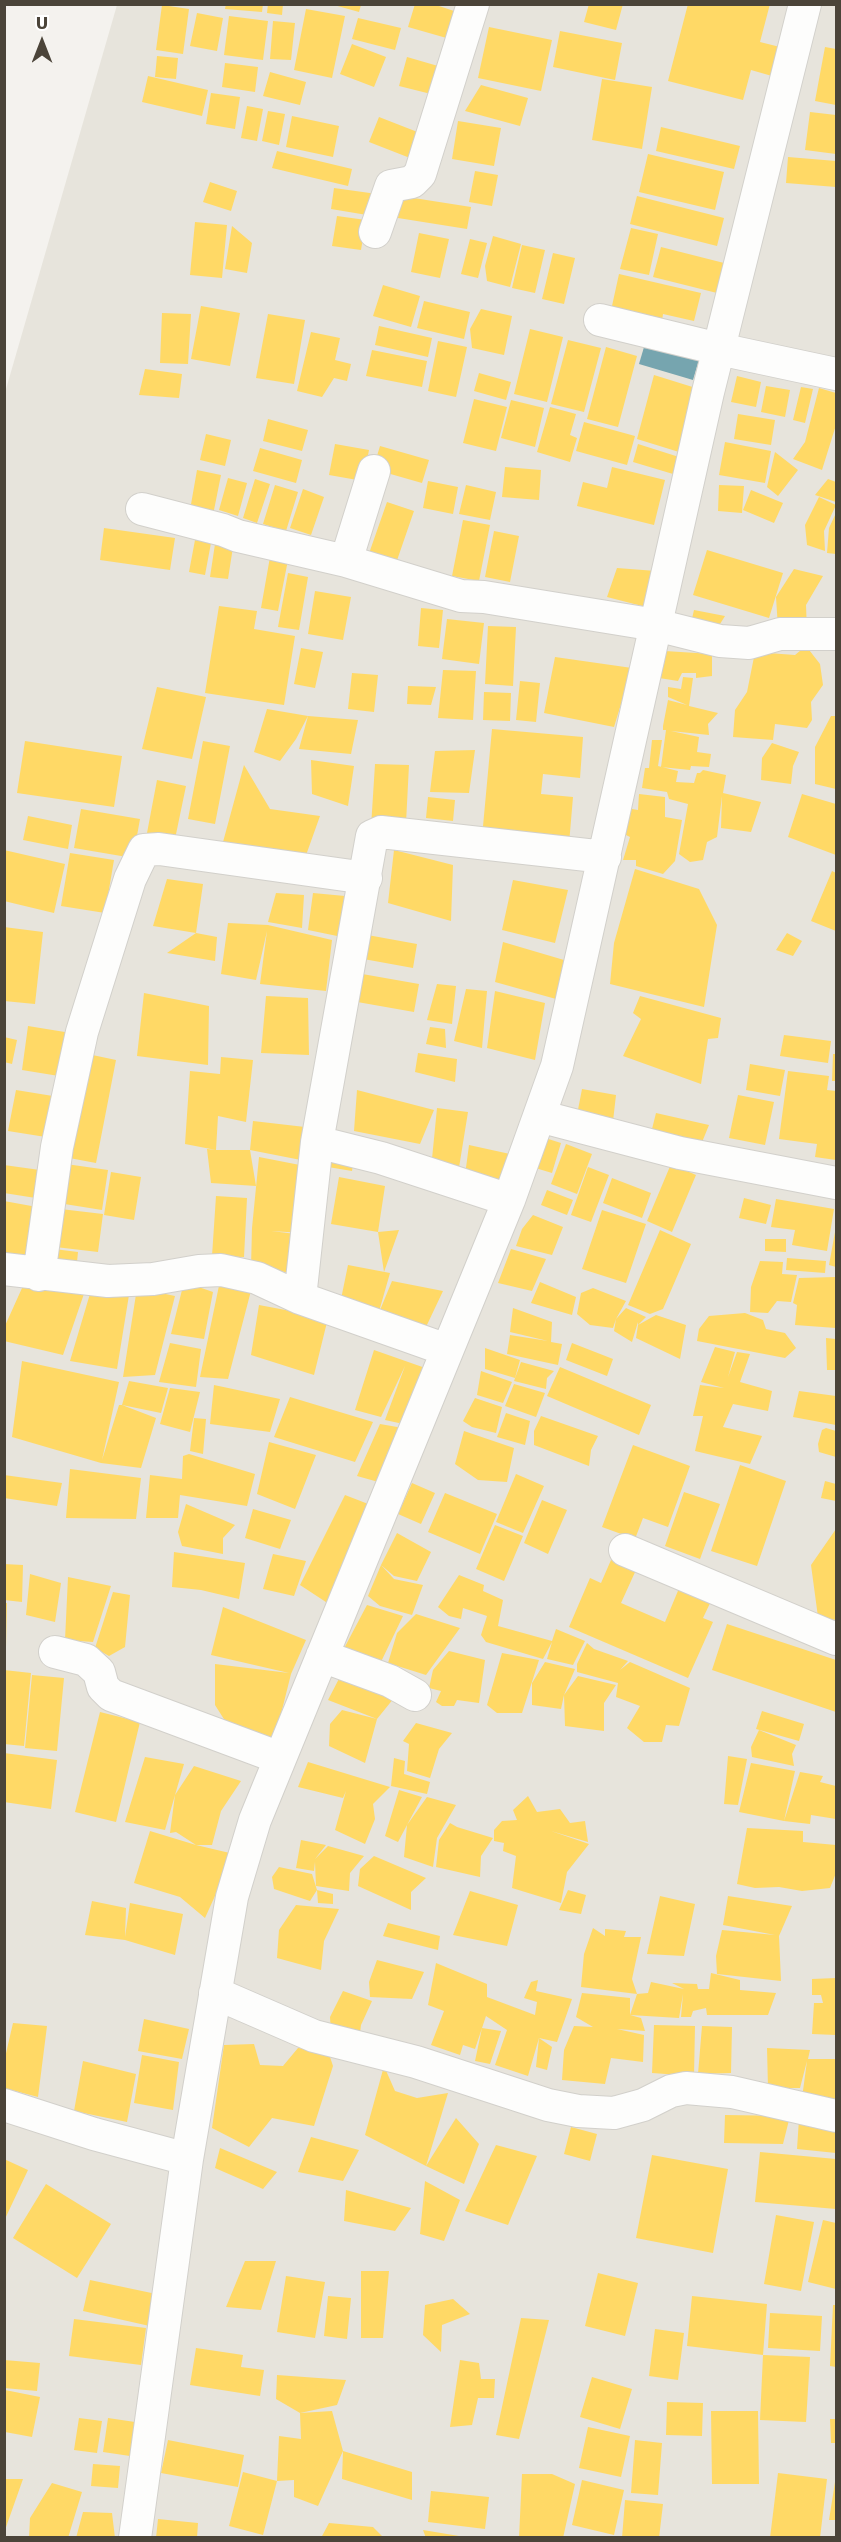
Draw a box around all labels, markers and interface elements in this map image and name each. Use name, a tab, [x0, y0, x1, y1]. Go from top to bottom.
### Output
north arrow	[12, 12, 72, 72]
text: U	[36, 14, 49, 33]

